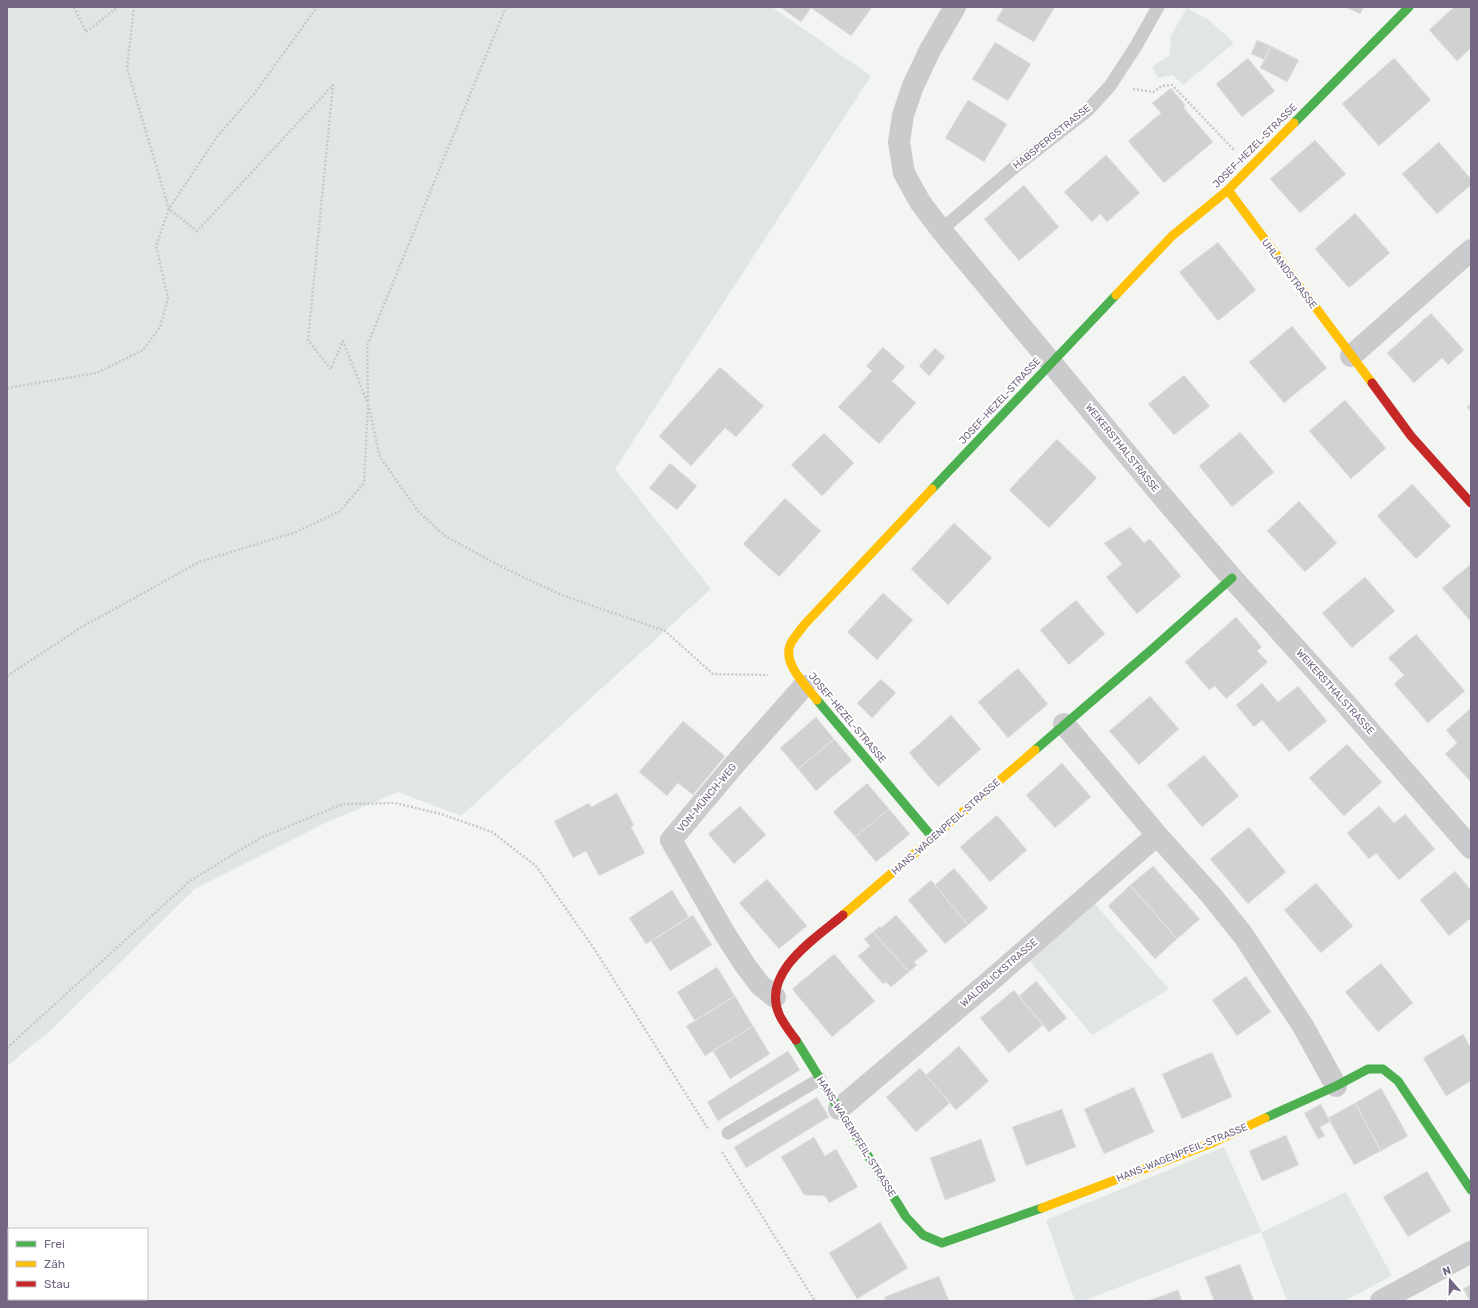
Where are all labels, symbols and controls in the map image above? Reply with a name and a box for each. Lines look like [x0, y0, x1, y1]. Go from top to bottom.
street label: JOSEF-HEZEL-STRASSE [1210, 101, 1300, 191]
street label: HABSPERGSTRASSE [1011, 102, 1093, 172]
street label: UHLANDSTRASSE [1259, 237, 1319, 311]
street label: JOSEF-HEZEL-STRASSE [957, 355, 1043, 447]
street label: WEIKERSTHALSTRASSE [1083, 401, 1161, 495]
street label: WEIKERSTHALSTRASSE [1294, 647, 1376, 737]
street label: JOSEF-HEZEL-STRASSE [806, 670, 888, 766]
street label: VON-MÜNCH-WEG [675, 761, 739, 835]
street label: HANS-WAGENPFEIL-STRASSE [889, 777, 1003, 877]
street label: WALDBLICKSTRASSE [958, 936, 1040, 1010]
street label: HANS-WAGENPFEIL-STRASSE [814, 1074, 898, 1200]
street label: HANS-WAGENPFEIL-STRASSE [1115, 1121, 1249, 1185]
legend [8, 1228, 148, 1300]
text: Frei [44, 1237, 65, 1251]
text: Zäh [44, 1257, 65, 1271]
north arrow [1430, 1260, 1470, 1300]
text: N [1441, 1264, 1453, 1279]
text: Stau [44, 1277, 70, 1291]

